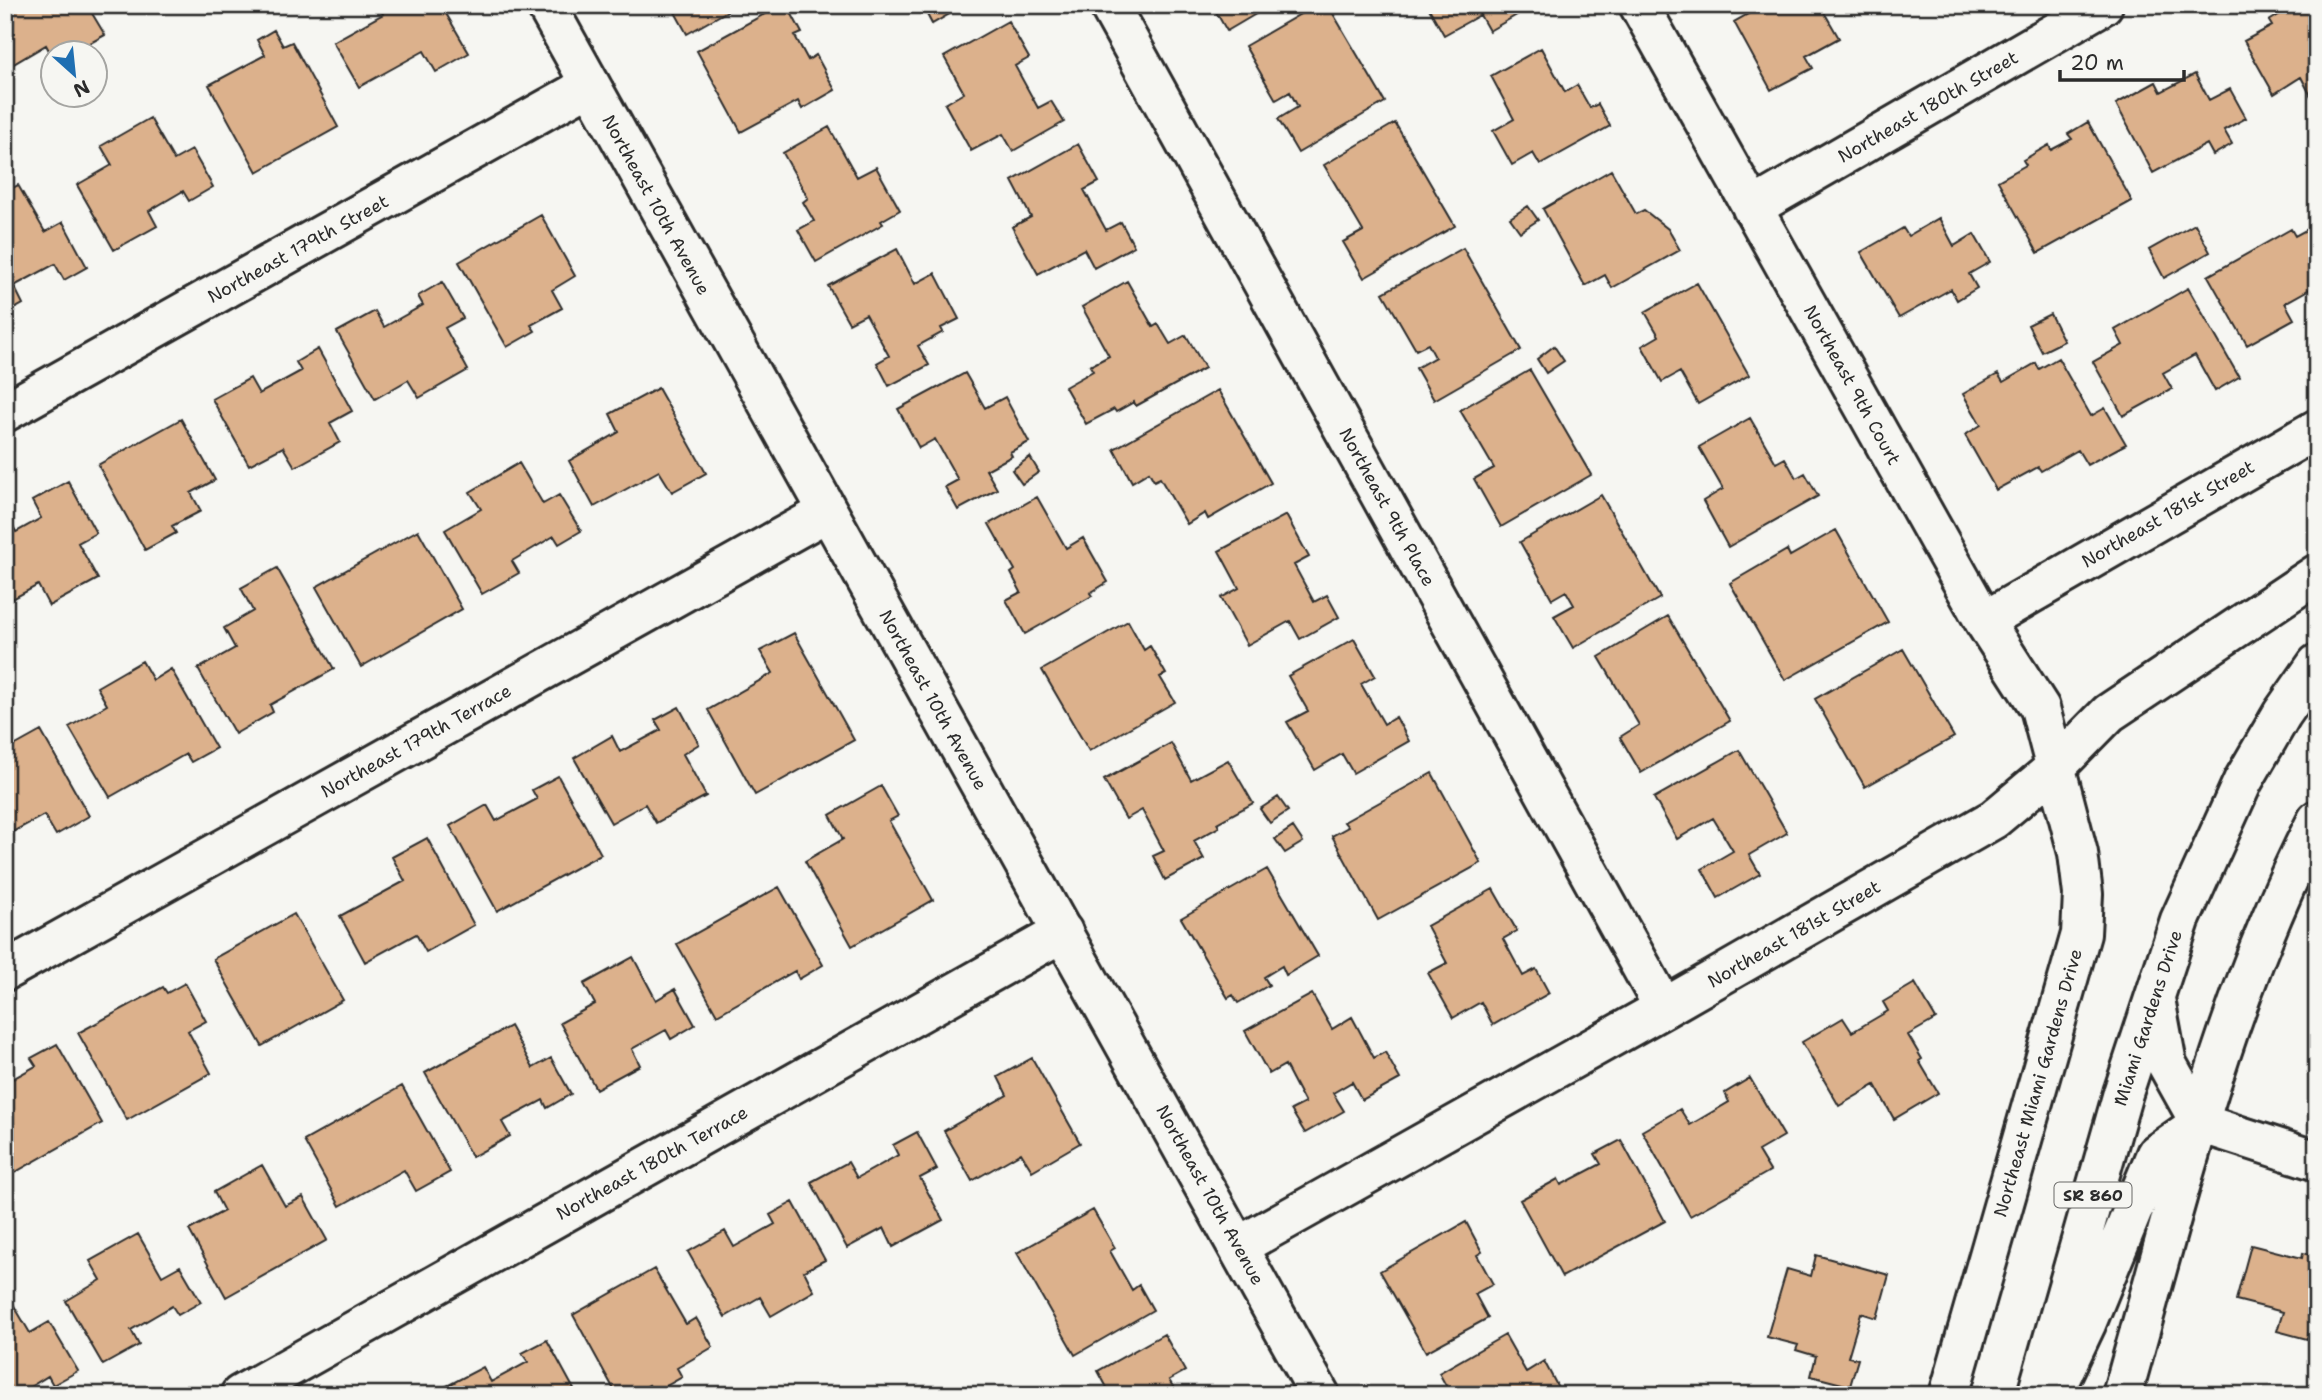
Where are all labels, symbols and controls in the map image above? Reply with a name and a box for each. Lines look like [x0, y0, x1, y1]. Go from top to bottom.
north arrow [38, 38, 108, 108]
scale bar [2060, 38, 2184, 82]
street label: Northeast 180th Street [1833, 45, 2023, 169]
text: 20 m [2070, 49, 2124, 77]
text: N [69, 74, 94, 103]
street label: Northeast 10th Avenue [596, 111, 716, 299]
street label: Northeast 179th Street [203, 189, 393, 309]
street label: Northeast 9th Court [1798, 301, 1906, 469]
street label: Northeast 9th Place [1333, 423, 1441, 591]
street label: Northeast 181st Street [2077, 455, 2259, 573]
street label: Northeast 10th Avenue [873, 606, 993, 794]
street label: Northeast 179th Terrace [316, 679, 516, 803]
street label: Northeast 181st Street [1703, 875, 1885, 993]
street label: Miami Gardens Drive [2108, 927, 2188, 1109]
street label: Northeast Miami Gardens Drive [1988, 946, 2088, 1220]
street label: Northeast 180th Terrace [552, 1100, 752, 1226]
street label: Northeast 10th Avenue [1150, 1101, 1270, 1289]
road number: SR 860 [2054, 1182, 2132, 1208]

